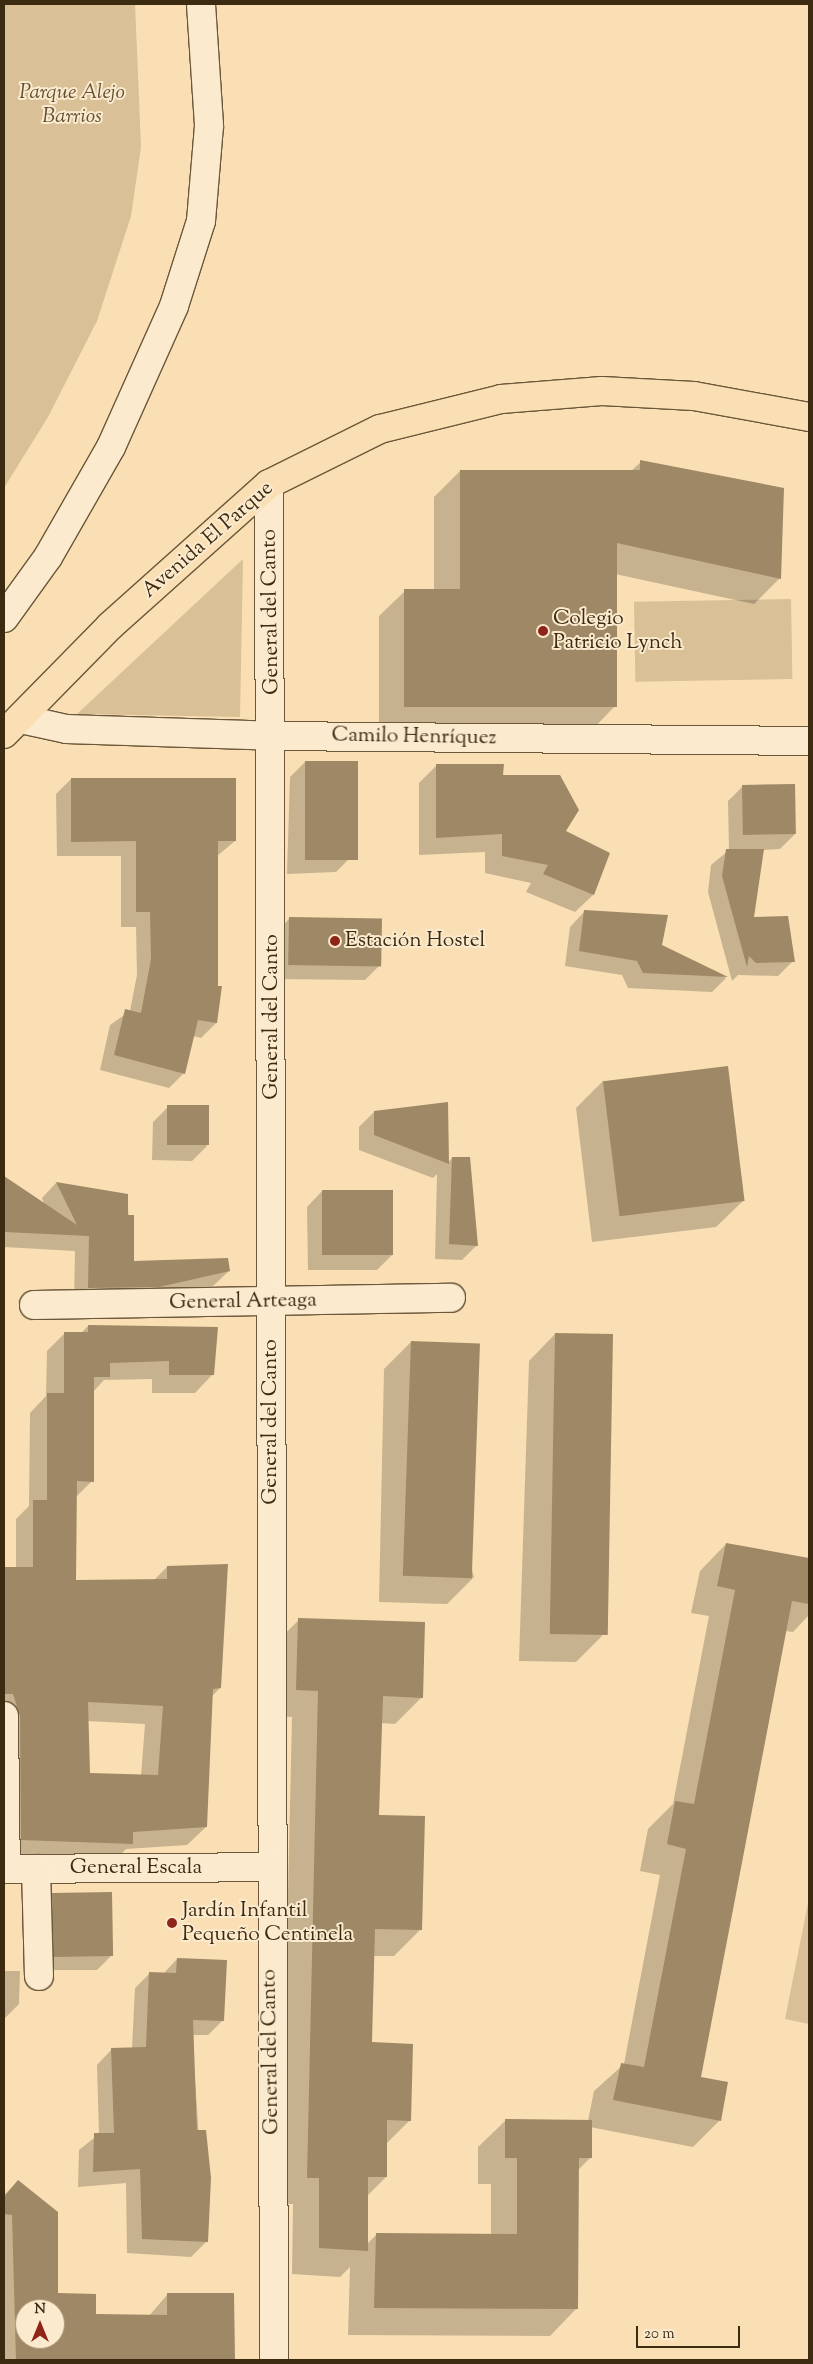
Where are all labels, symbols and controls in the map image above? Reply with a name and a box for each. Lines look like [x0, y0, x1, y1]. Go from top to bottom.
park label: Parque Alejo Barrios [19, 80, 125, 130]
street label: Avenida El Parque [137, 476, 279, 604]
street label: General del Canto [257, 529, 285, 695]
place label: Colegio Patricio Lynch [553, 606, 683, 656]
marker: Colegio Patricio Lynch [537, 625, 549, 637]
street label: Camilo Henríquez [331, 723, 497, 751]
place label: Estación Hostel [345, 928, 485, 954]
street label: General del Canto [259, 934, 285, 1100]
marker: Estación Hostel [329, 935, 341, 947]
street label: General Arteaga [169, 1288, 317, 1316]
street label: General del Canto [258, 1339, 284, 1505]
street label: General Escala [70, 1855, 202, 1881]
place label: Jardín Infantil Pequeño Centinela [182, 1898, 353, 1948]
marker: Jardín Infantil Pequeño Centinela [166, 1917, 178, 1929]
street label: General del Canto [257, 1969, 285, 2135]
north arrow [15, 2299, 65, 2349]
text: N [34, 2300, 46, 2320]
scale bar [638, 2316, 742, 2348]
text: 20 m [644, 2324, 675, 2345]

